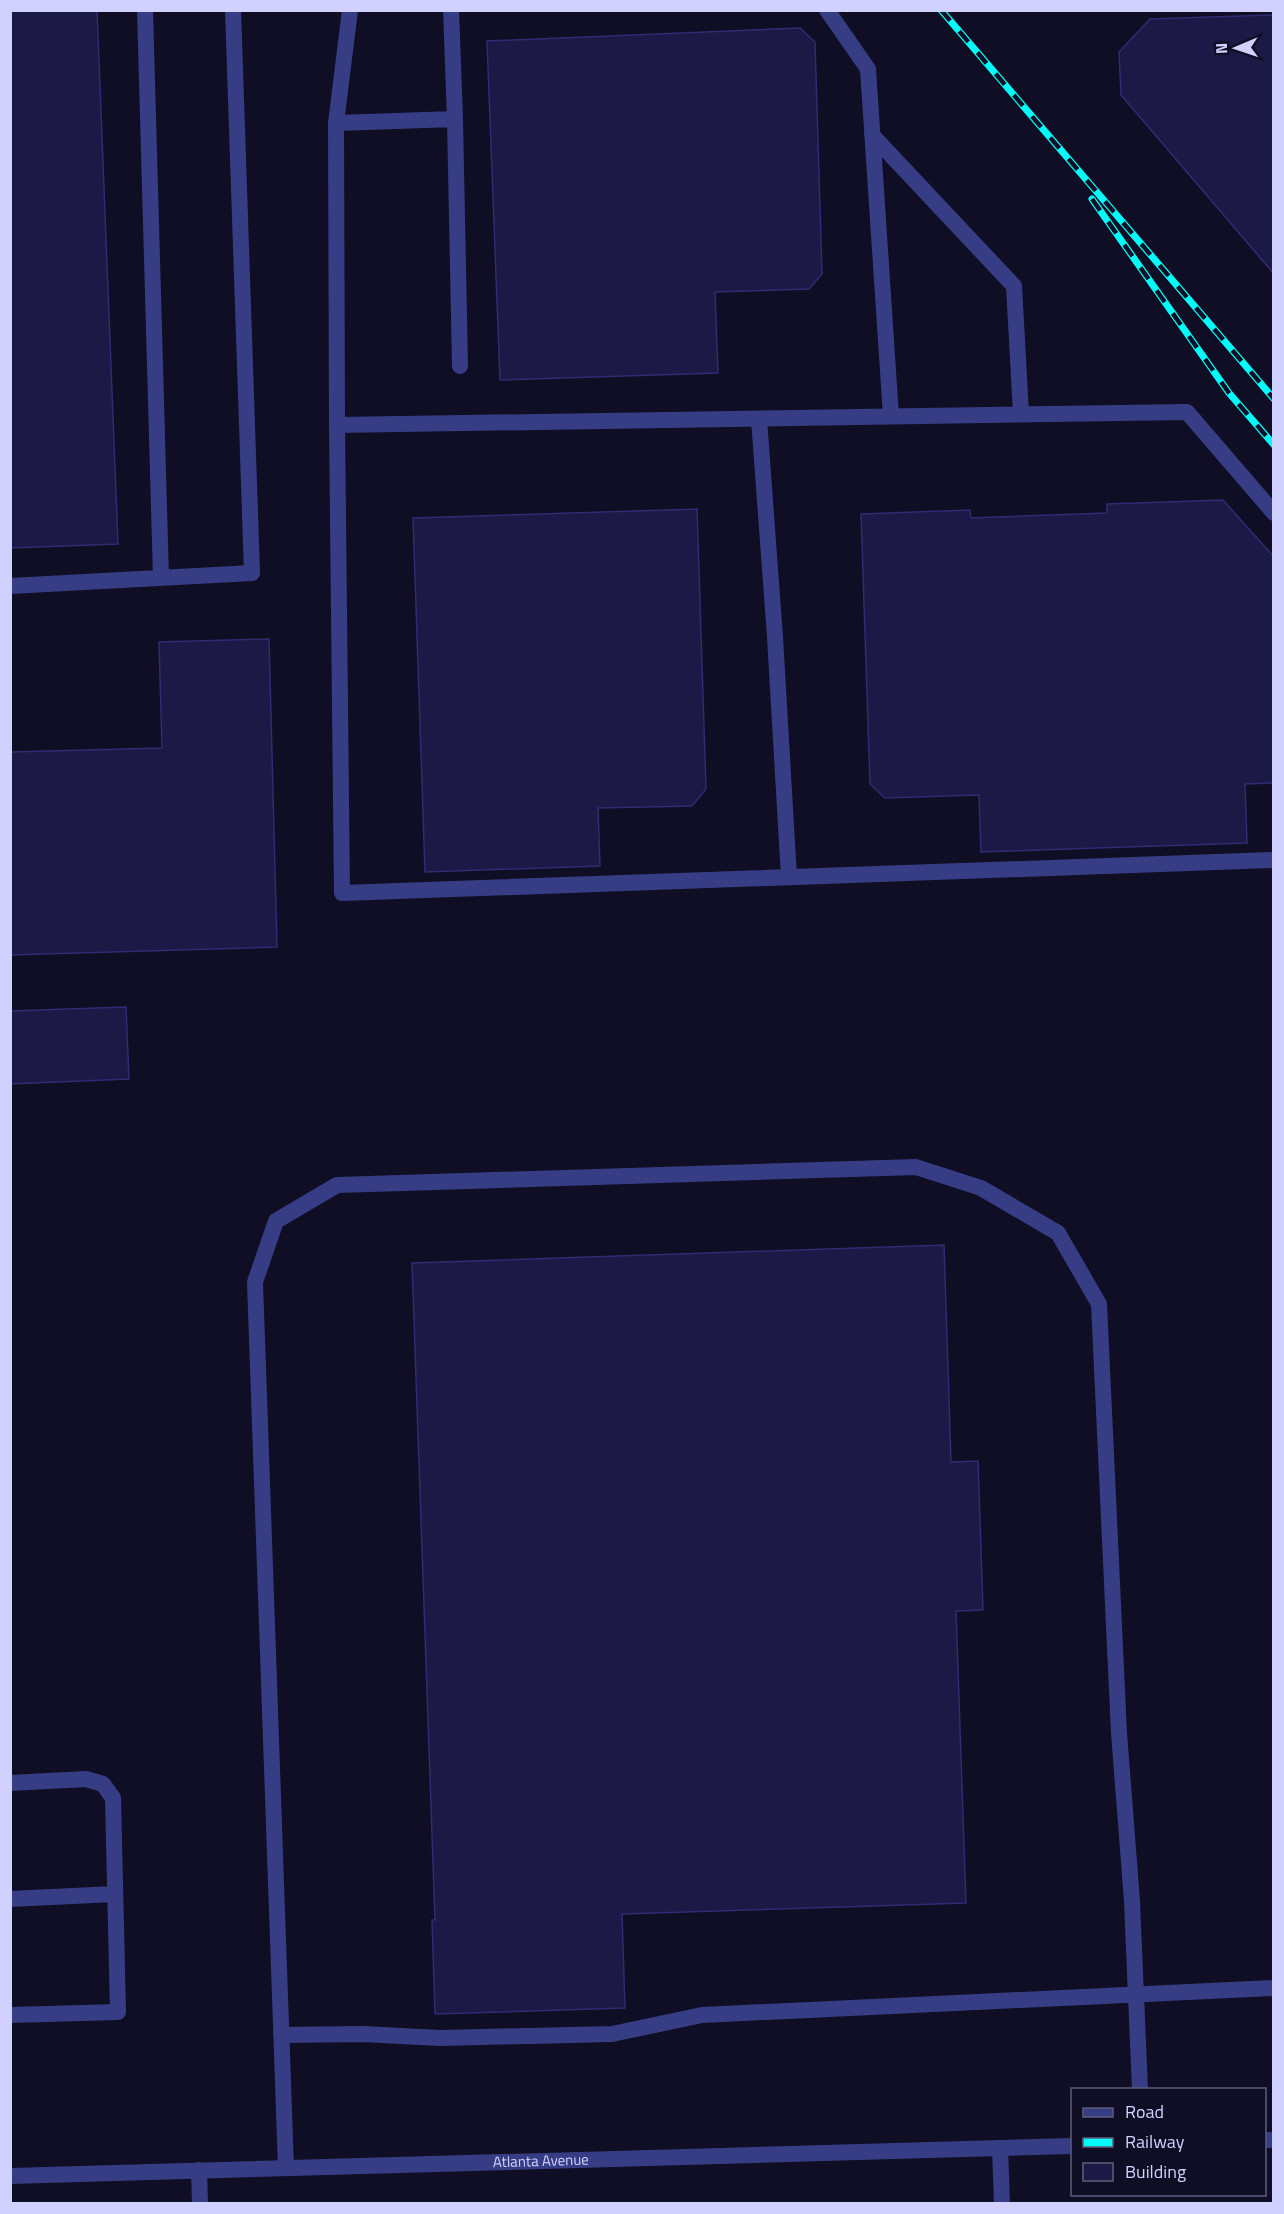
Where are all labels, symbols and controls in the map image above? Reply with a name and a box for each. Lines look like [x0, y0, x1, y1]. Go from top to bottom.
north arrow [1206, 18, 1266, 78]
text: N [1209, 43, 1233, 54]
legend [1071, 2088, 1266, 2196]
text: Road [1125, 2098, 1164, 2125]
text: Railway [1125, 2128, 1185, 2155]
street label: Atlanta Avenue [492, 2148, 589, 2173]
text: Building [1125, 2158, 1186, 2185]

